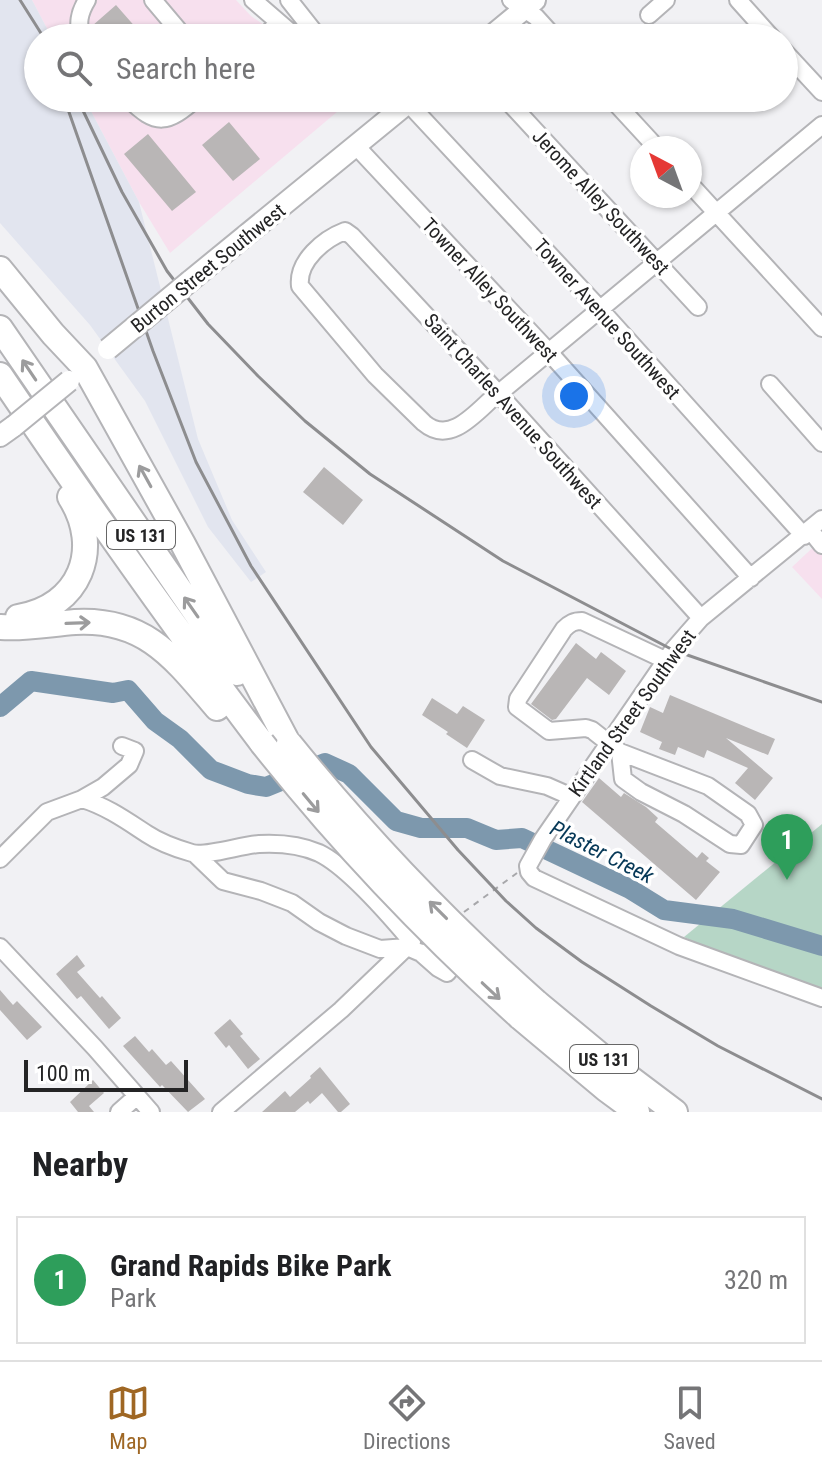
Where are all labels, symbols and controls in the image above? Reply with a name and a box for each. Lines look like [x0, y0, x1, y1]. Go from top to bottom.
search box [24, 24, 798, 112]
icon: search [52, 46, 96, 90]
text: Search here [116, 51, 256, 86]
street label: Jerome Alley Southwest [527, 124, 675, 280]
north arrow [630, 136, 702, 208]
street label: Burton Street Southwest [126, 198, 290, 338]
street label: Towner Alley Southwest [417, 213, 563, 367]
street label: Towner Avenue Southwest [529, 234, 685, 404]
street label: Saint Charles Avenue Southwest [419, 308, 607, 514]
one-way arrow [20, 359, 37, 381]
your location [554, 376, 594, 416]
one-way arrow [137, 465, 153, 488]
road number: US 131 [107, 521, 175, 549]
one-way arrow [183, 597, 200, 619]
one-way arrow [64, 615, 91, 630]
street label: Kirtland Street Southwest [563, 625, 701, 801]
one-way arrow [302, 793, 320, 813]
pin: 1 [761, 814, 813, 880]
water label: Plaster Creek [546, 815, 658, 889]
one-way arrow [429, 901, 448, 920]
one-way arrow [481, 981, 501, 999]
road number: US 131 [570, 1045, 638, 1073]
scale bar [24, 1056, 188, 1092]
text: 100 m [36, 1061, 90, 1086]
text: Nearby [32, 1144, 128, 1184]
text: Grand Rapids Bike Park [110, 1248, 391, 1283]
text: 1 [53, 1265, 67, 1295]
text: 320 m [724, 1265, 788, 1295]
text: Park [110, 1283, 156, 1313]
tab: Map [106, 1381, 150, 1454]
tab: Directions [363, 1381, 451, 1454]
tab: Saved [663, 1381, 716, 1454]

